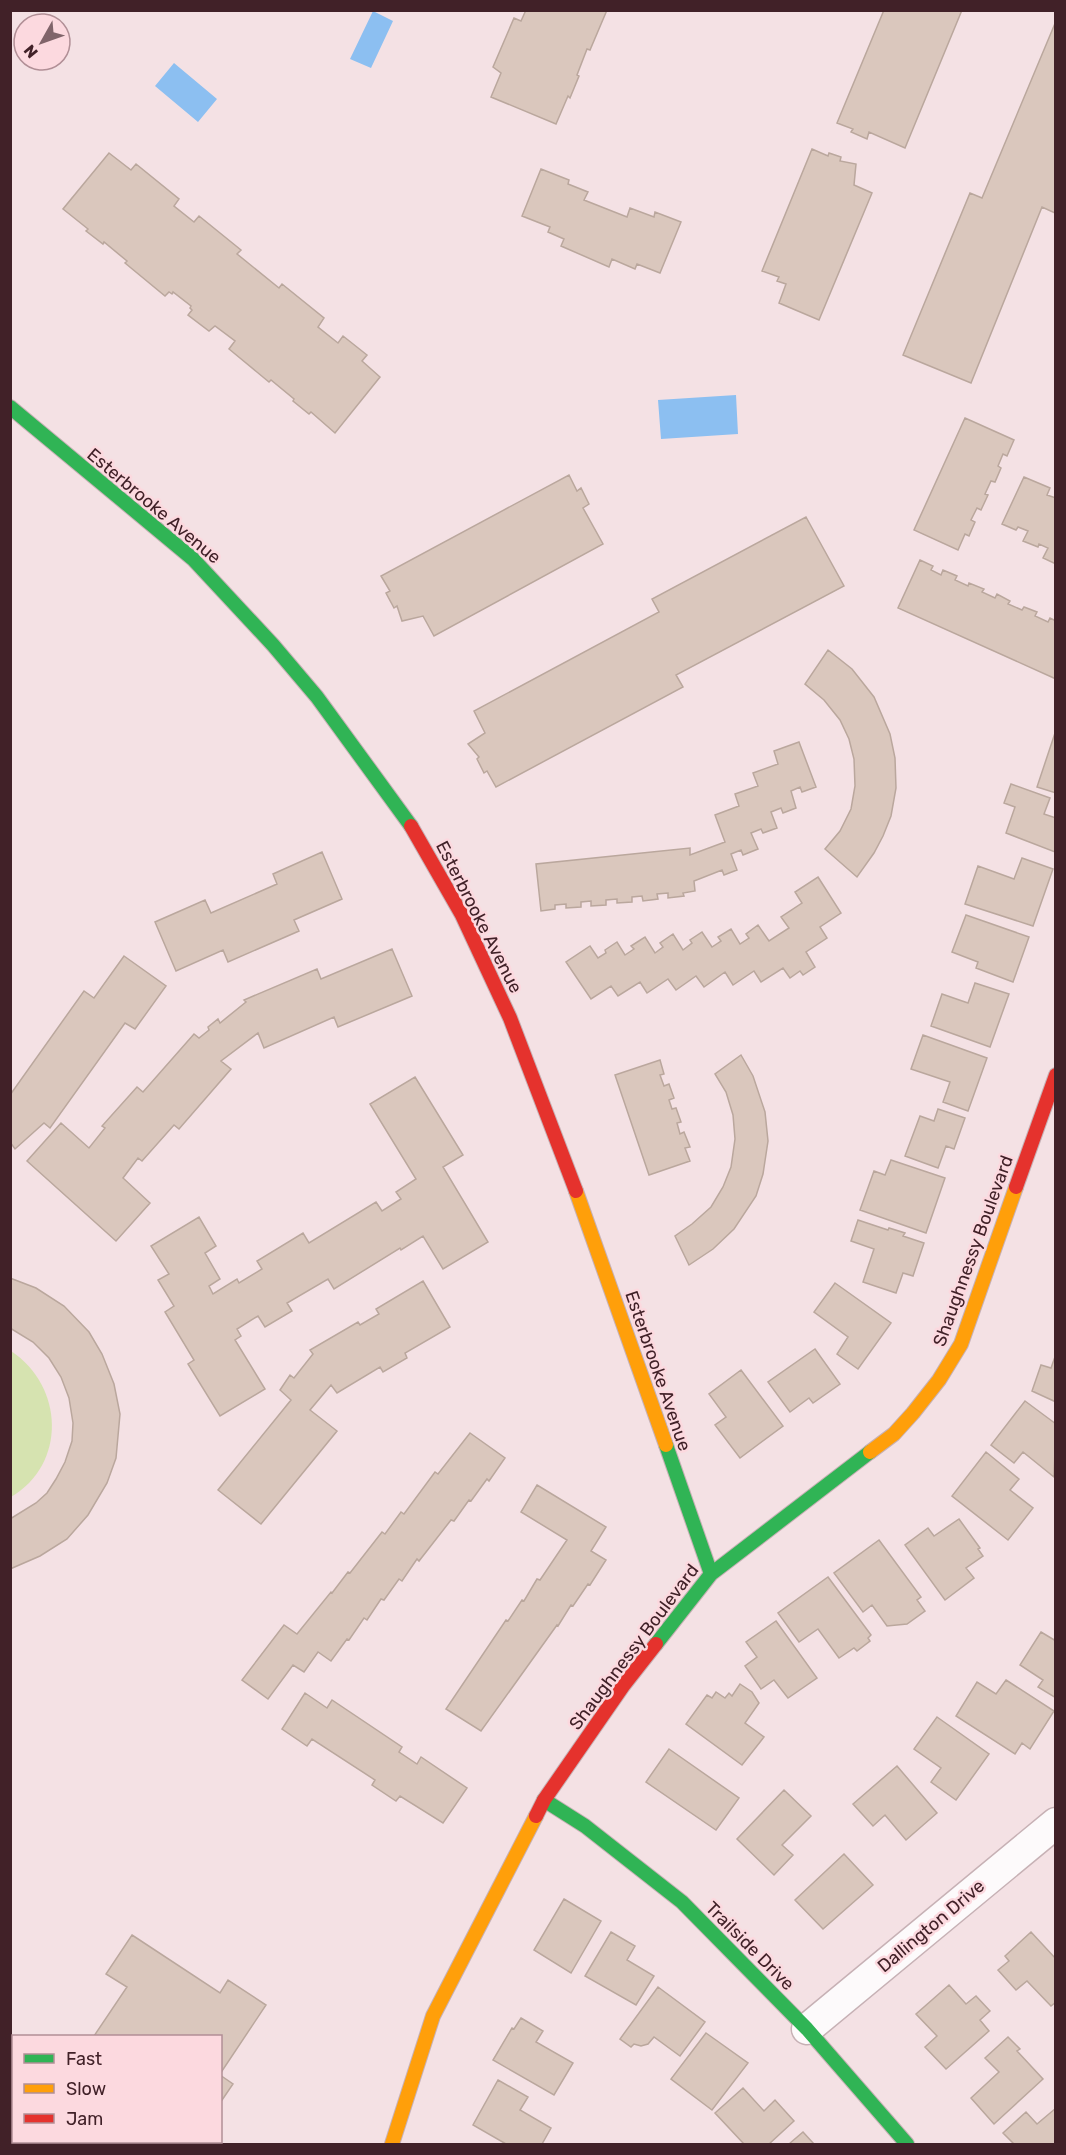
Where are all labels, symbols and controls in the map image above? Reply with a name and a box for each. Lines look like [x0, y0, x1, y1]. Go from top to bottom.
north arrow [12, 12, 72, 72]
text: N [20, 41, 42, 62]
street label: Esterbrooke Avenue [83, 444, 225, 568]
street label: Esterbrooke Avenue [431, 837, 527, 997]
street label: Shaughnessy Boulevard [928, 1152, 1018, 1350]
street label: Esterbrooke Avenue [620, 1288, 696, 1454]
street label: Shaughnessy Boulevard [565, 1560, 703, 1734]
street label: Dallington Drive [873, 1875, 989, 1977]
street label: Trailside Drive [701, 1897, 799, 1995]
legend [12, 2035, 222, 2143]
text: Fast [66, 2048, 102, 2070]
text: Slow [66, 2078, 106, 2100]
text: Jam [66, 2108, 103, 2130]

